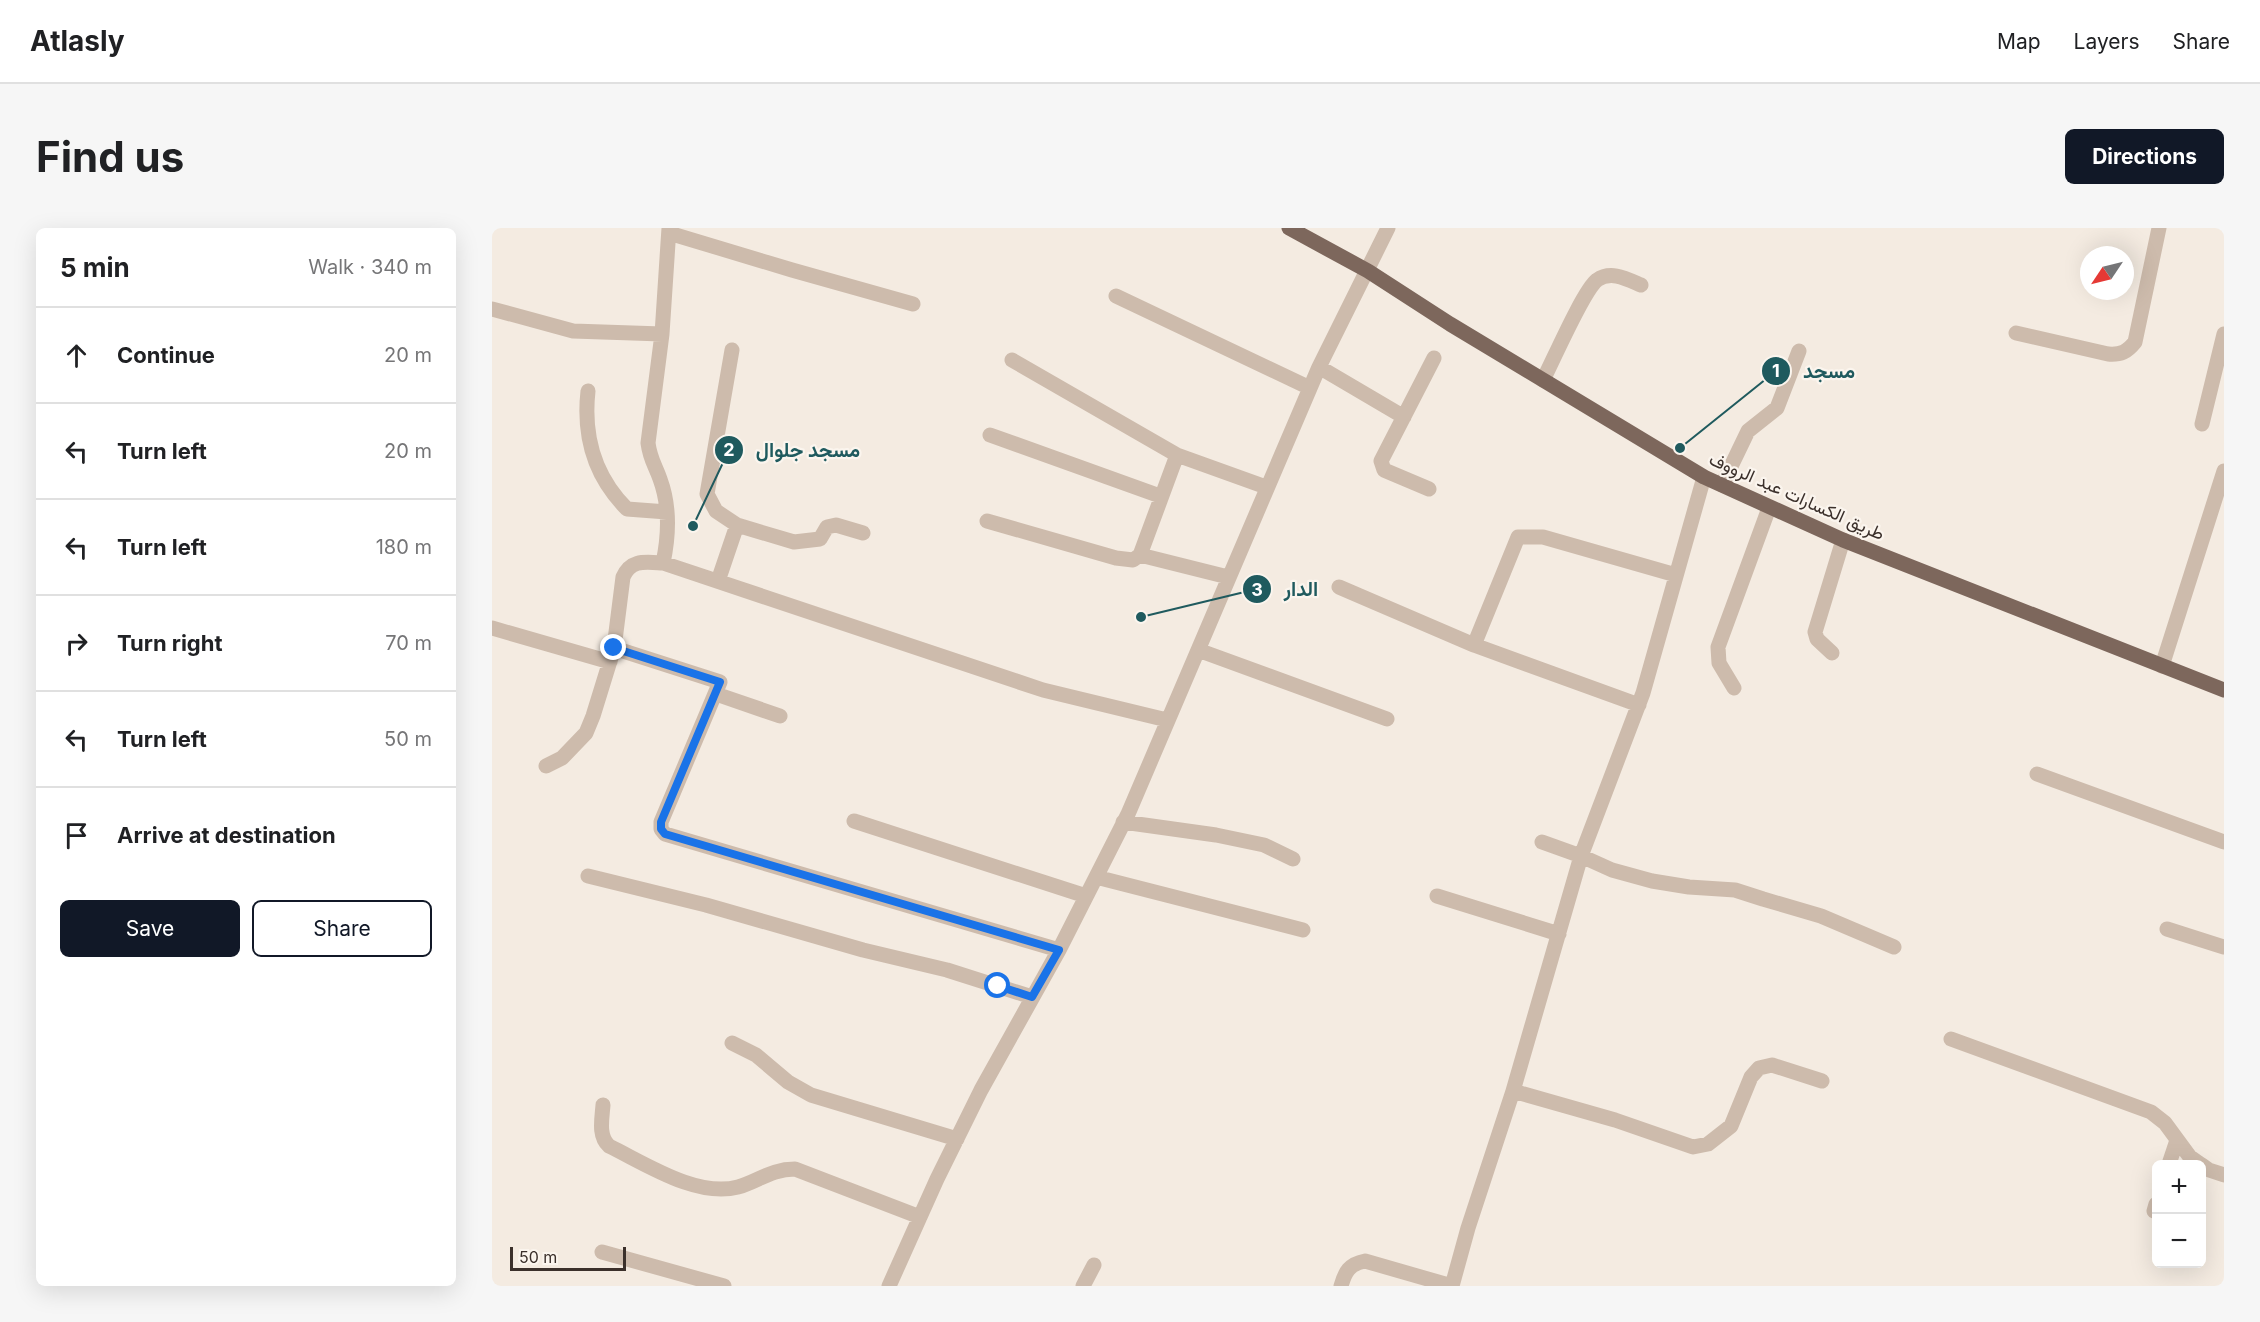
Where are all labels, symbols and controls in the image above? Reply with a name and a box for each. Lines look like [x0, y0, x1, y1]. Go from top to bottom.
text: Atlasly [30, 24, 125, 58]
text: Map [1997, 29, 2041, 54]
text: Layers [2074, 29, 2140, 54]
text: Share [2173, 29, 2230, 54]
button: Directions [2065, 129, 2224, 184]
text: Find us [36, 131, 184, 182]
north arrow [2080, 246, 2134, 300]
text: 5 min [60, 252, 130, 283]
text: Walk · 340 m [308, 255, 432, 279]
icon: ahead [60, 339, 93, 372]
text: Continue [117, 342, 215, 368]
text: 20 m [384, 343, 432, 367]
callout: مسجد [1761, 352, 1868, 390]
text: مسجد [1803, 359, 1855, 383]
text: 1 [1772, 360, 1780, 381]
callout: مسجد جلوال [714, 431, 872, 469]
icon: left [60, 435, 93, 468]
text: Turn left [117, 438, 207, 464]
text: مسجد جلوال [756, 438, 860, 463]
text: 20 m [384, 439, 432, 463]
text: 2 [723, 439, 735, 460]
street label: طريق الكسارات عبد الرووف [1706, 448, 1888, 545]
icon: left [60, 531, 93, 564]
text: Turn left [117, 534, 207, 560]
text: 180 m [376, 535, 432, 559]
callout: الدار [1242, 570, 1330, 608]
text: الدار [1283, 577, 1318, 602]
text: 3 [1251, 579, 1263, 600]
icon: right [60, 627, 93, 660]
text: Turn right [117, 630, 223, 656]
text: 70 m [385, 631, 432, 655]
route end [600, 634, 626, 660]
icon: left [60, 723, 93, 756]
text: Turn left [117, 726, 207, 752]
text: 50 m [384, 727, 432, 751]
icon: arrive [60, 819, 93, 852]
text: Arrive at destination [117, 822, 336, 848]
button: Save [60, 900, 240, 957]
button: Share [252, 900, 432, 957]
route start [984, 972, 1010, 998]
map controls [2152, 1160, 2206, 1268]
button: + [2152, 1160, 2206, 1214]
button: − [2152, 1214, 2206, 1268]
scale bar [510, 1244, 626, 1272]
text: 50 m [519, 1247, 557, 1267]

